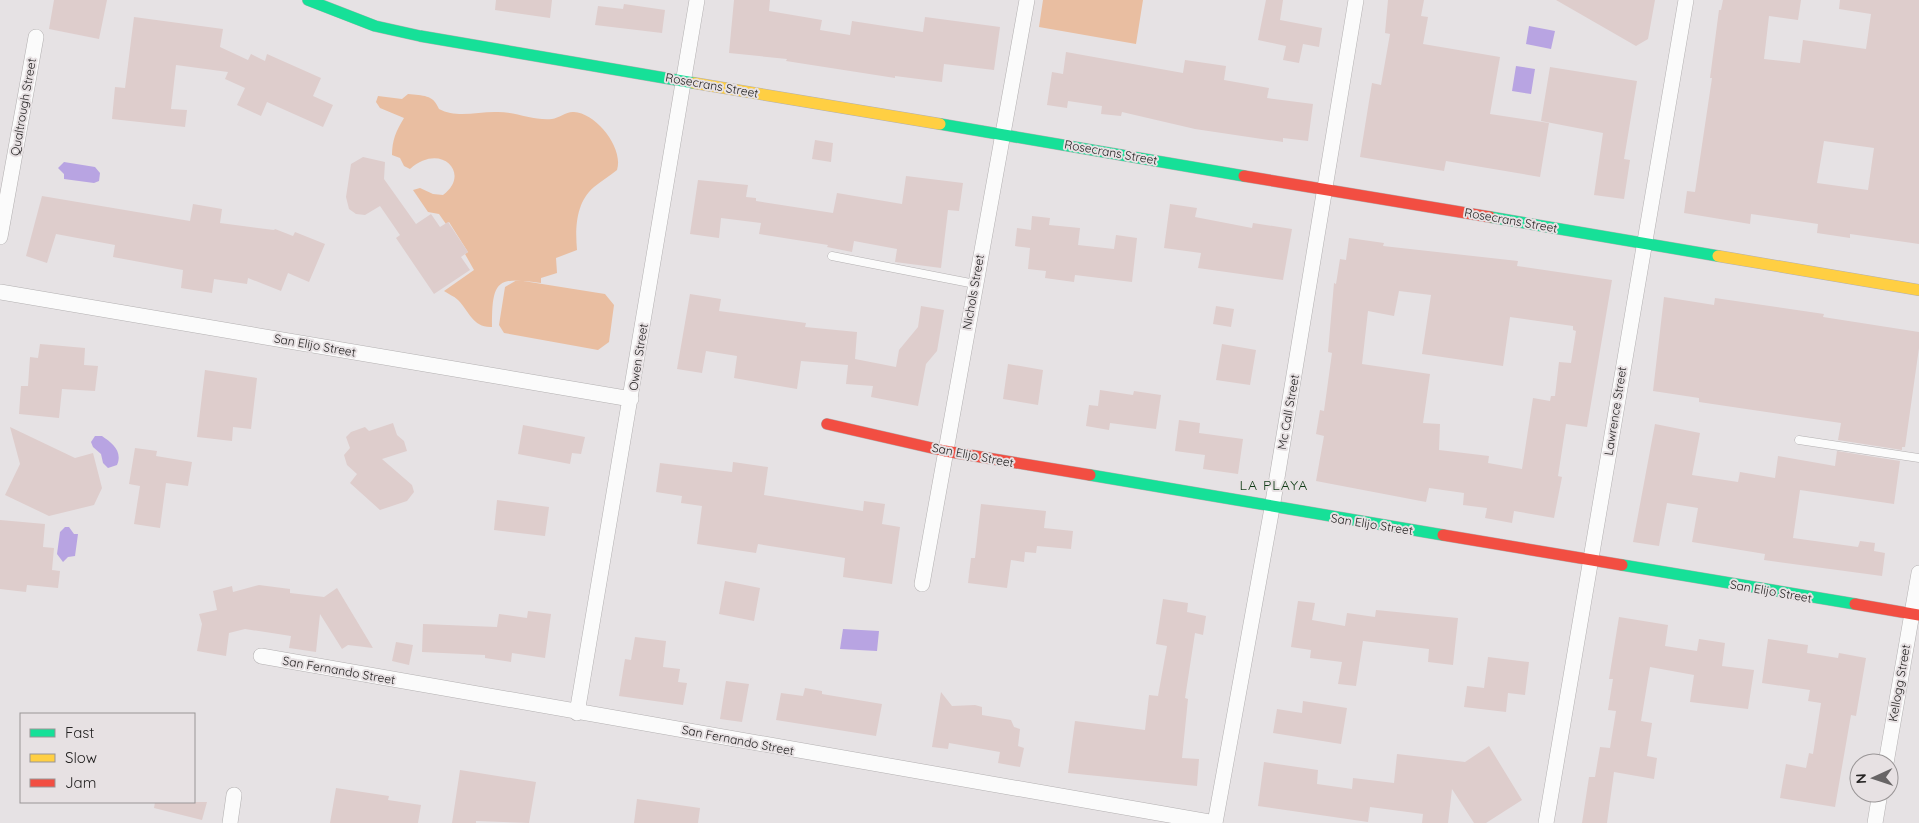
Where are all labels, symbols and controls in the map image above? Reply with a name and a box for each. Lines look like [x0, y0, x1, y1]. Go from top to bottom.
street label: Qualtrough Street [7, 57, 39, 157]
street label: Rosecrans Street [664, 69, 760, 101]
street label: Rosecrans Street [1063, 136, 1159, 168]
street label: Rosecrans Street [1463, 204, 1559, 236]
street label: Nichols Street [959, 253, 987, 331]
street label: Owen Street [625, 322, 651, 392]
street label: San Elijo Street [273, 330, 357, 360]
street label: Lawrence Street [1601, 366, 1629, 456]
street label: Mc Call Street [1274, 373, 1302, 451]
street label: San Elijo Street [931, 440, 1015, 470]
district label: LA PLAYA [1240, 476, 1308, 494]
street label: San Elijo Street [1330, 510, 1414, 538]
street label: San Elijo Street [1729, 576, 1813, 606]
street label: Kellogg Street [1885, 643, 1913, 723]
street label: San Fernando Street [282, 653, 396, 687]
legend [20, 713, 195, 803]
street label: San Fernando Street [681, 722, 795, 758]
text: Fast [65, 723, 94, 742]
text: Slow [65, 748, 97, 767]
north arrow [1849, 753, 1899, 803]
text: Jam [65, 773, 96, 792]
text: N [1852, 773, 1870, 784]

